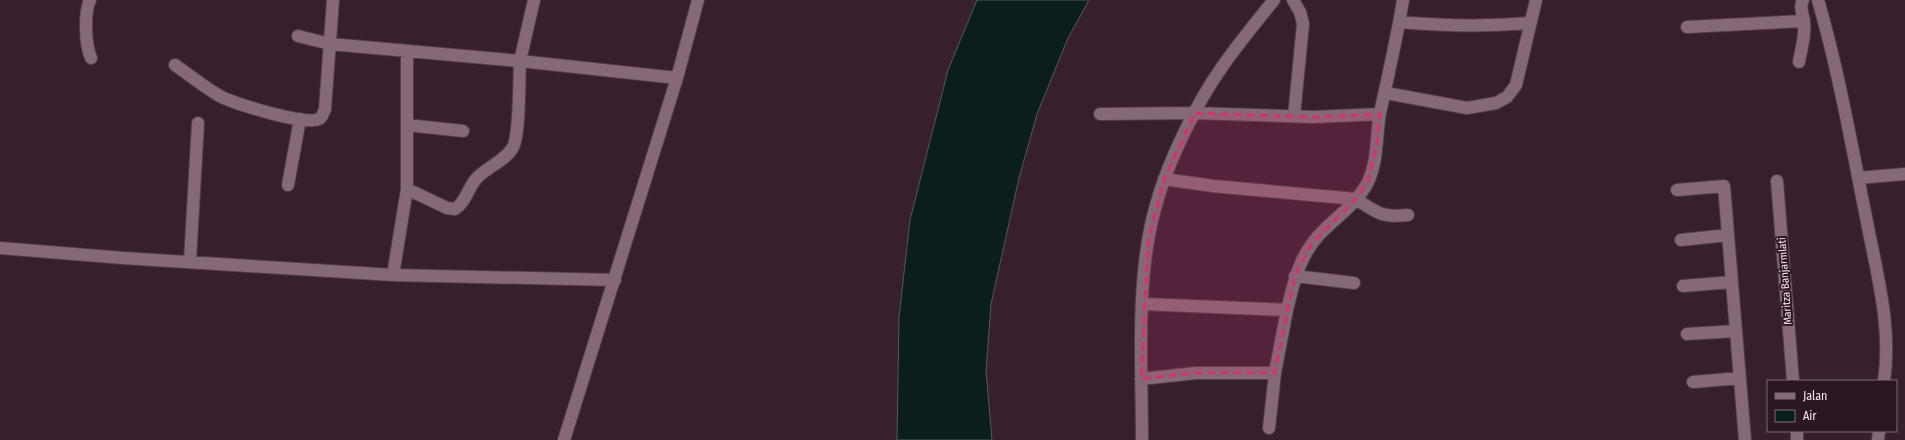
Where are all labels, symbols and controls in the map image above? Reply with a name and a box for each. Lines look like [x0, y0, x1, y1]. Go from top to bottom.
street label: Maritza Banjarmlati [1775, 236, 1795, 325]
legend [1767, 380, 1897, 432]
text: Jalan [1803, 389, 1827, 403]
text: Air [1803, 409, 1817, 423]

